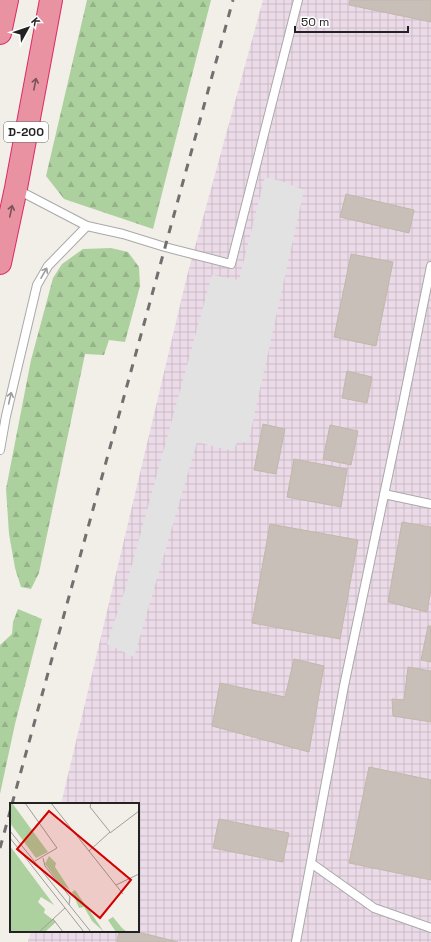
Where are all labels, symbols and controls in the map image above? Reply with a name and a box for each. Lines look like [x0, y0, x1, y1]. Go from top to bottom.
north arrow [8, 8, 48, 48]
scale bar [295, 8, 408, 34]
text: K [28, 14, 43, 29]
text: 50 m [301, 14, 329, 30]
one-way arrow [32, 77, 40, 90]
road number: D-200 [4, 122, 48, 142]
one-way arrow [7, 205, 15, 218]
one-way arrow [41, 267, 49, 279]
one-way arrow [7, 391, 15, 404]
inset map [10, 803, 139, 932]

